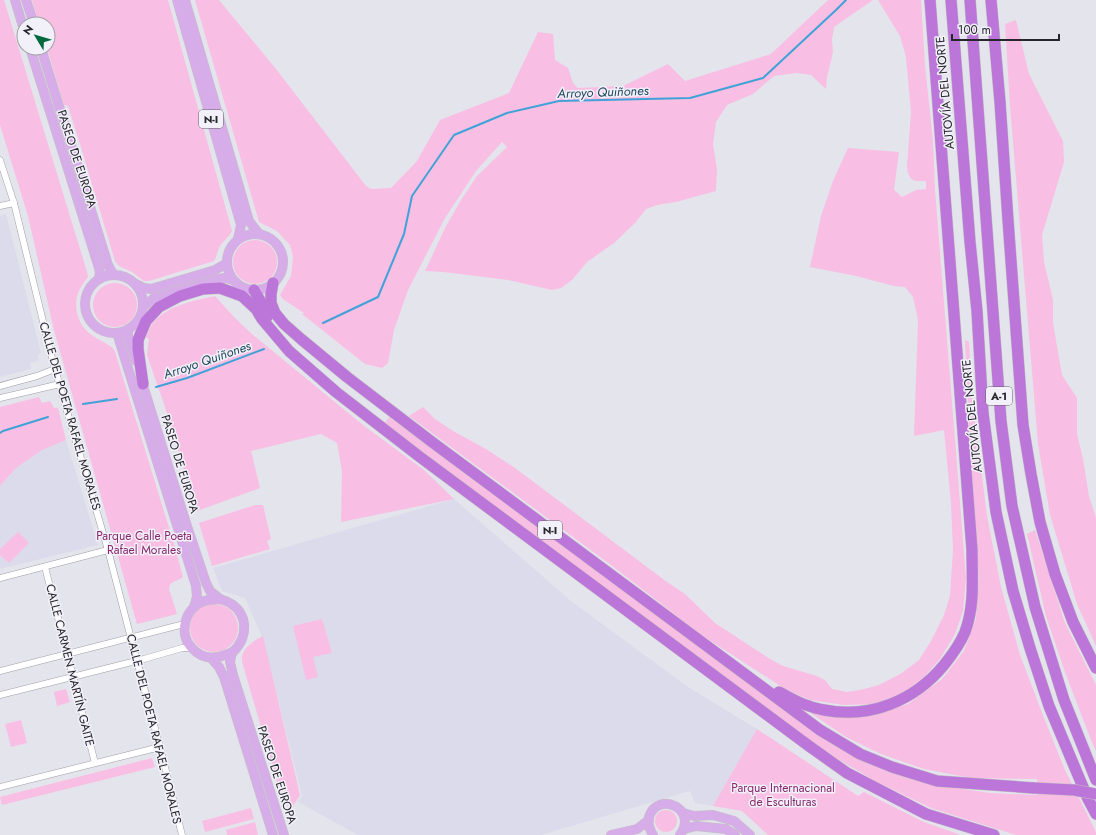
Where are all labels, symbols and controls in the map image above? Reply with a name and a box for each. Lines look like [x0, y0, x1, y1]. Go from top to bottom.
north arrow [16, 16, 56, 56]
scale bar [952, 16, 1059, 42]
text: N [19, 21, 37, 38]
text: 100 m [958, 21, 991, 39]
street label: AUTOVÍA DEL NORTE [931, 36, 959, 150]
water label: Arroyo Quiñones [556, 81, 650, 103]
street label: PASEO DE EUROPA [53, 108, 101, 210]
road number: N-I [199, 110, 223, 128]
street label: CALLE DEL POETA RAFAEL MORALES [34, 320, 106, 513]
water label: Arroyo Quiñones [160, 336, 254, 384]
street label: AUTOVÍA DEL NORTE [957, 359, 987, 473]
road number: A-1 [986, 387, 1012, 405]
street label: PASEO DE EUROPA [156, 412, 204, 516]
road number: N-I [538, 521, 562, 539]
park label: Parque Calle Poeta Rafael Morales [96, 527, 192, 559]
street label: CALLE CARMEN MARTÍN GAITE [41, 582, 99, 748]
street label: CALLE DEL POETA RAFAEL MORALES [122, 632, 186, 826]
street label: PASEO DE EUROPA [253, 724, 301, 826]
park label: Parque Internacional de Esculturas [731, 779, 835, 811]

